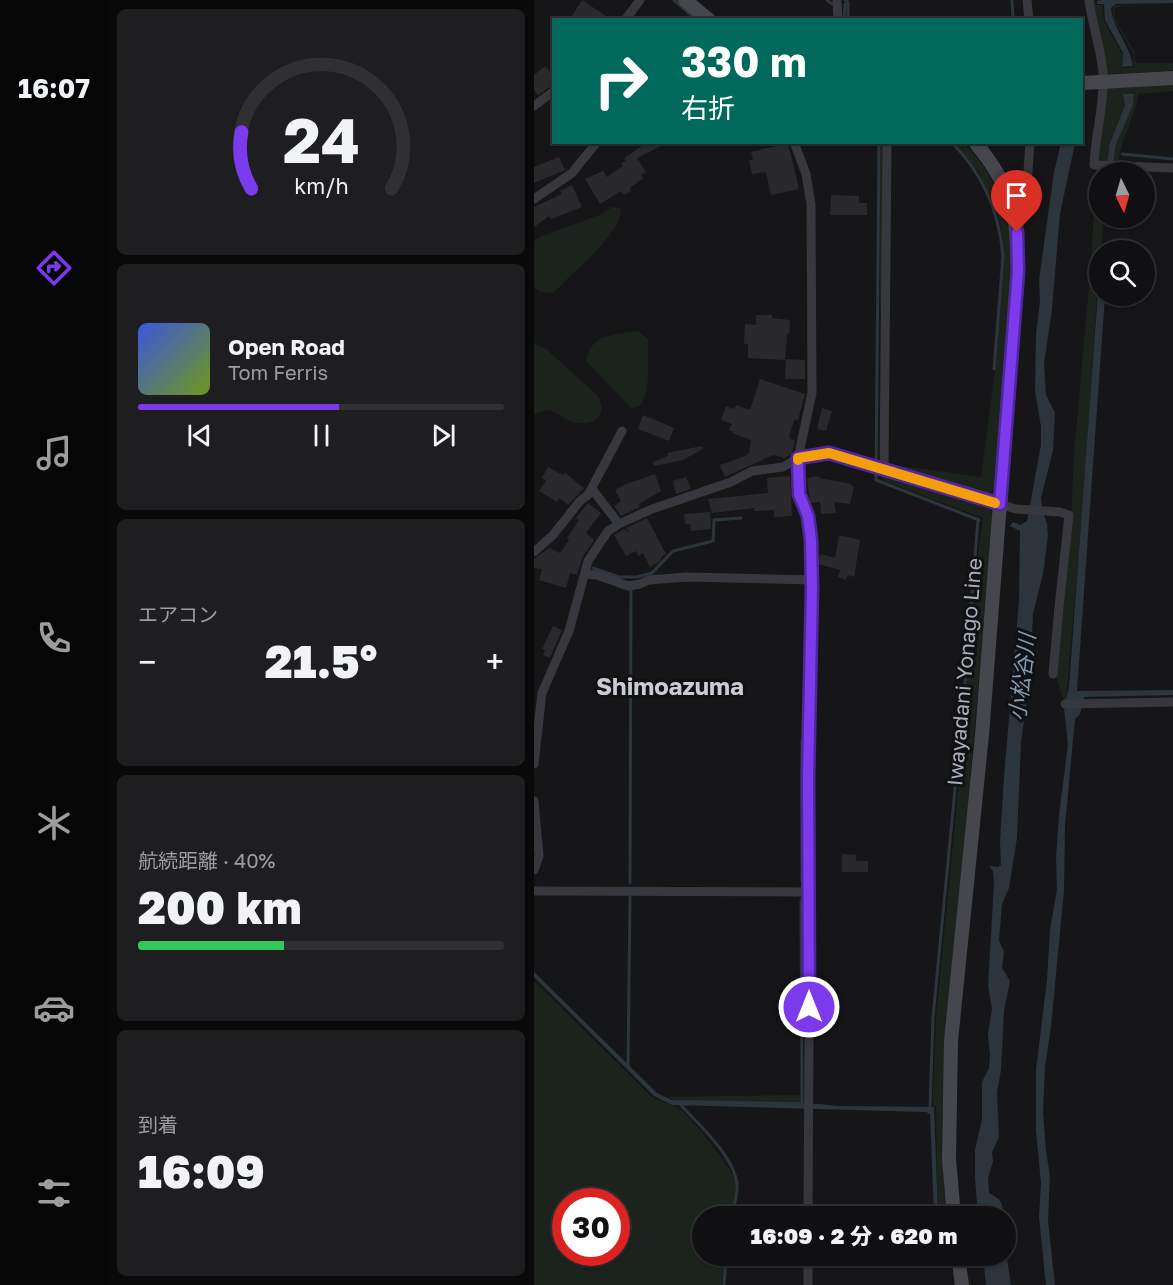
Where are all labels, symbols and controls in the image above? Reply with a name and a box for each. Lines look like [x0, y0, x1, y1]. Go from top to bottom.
text: 330 m [681, 36, 807, 86]
icon: right [582, 42, 660, 120]
text: 16:07 [18, 72, 90, 104]
text: 右折 [681, 92, 735, 124]
text: 24 [282, 102, 360, 177]
north arrow [1089, 162, 1155, 228]
map controls [1089, 162, 1155, 306]
pin [991, 170, 1042, 232]
text: km/h [294, 173, 348, 199]
icon: arrive [1000, 179, 1033, 212]
button: search [1089, 240, 1155, 306]
icon: directions [33, 247, 75, 289]
text: Open Road [228, 333, 345, 360]
text: Tom Ferris [228, 360, 328, 384]
icon: previous [183, 419, 216, 452]
icon: pause [305, 419, 338, 452]
icon: next [427, 419, 460, 452]
icon: music [33, 432, 75, 474]
street label: Iwayadani Yonago Line [941, 557, 987, 787]
text: エアコン [138, 602, 218, 626]
icon: phone [33, 617, 75, 659]
water label: 小松谷川 [1003, 630, 1041, 722]
text: 21.5° [265, 634, 377, 688]
text: − [138, 642, 156, 681]
text: + [486, 642, 504, 681]
district label: Shimoazuma [596, 671, 744, 700]
icon: climate [33, 802, 75, 844]
text: 航続距離 · 40% [138, 848, 275, 872]
text: 200 km [138, 880, 302, 934]
position arrow [777, 975, 841, 1039]
icon: car [33, 987, 75, 1029]
text: 到着 [138, 1112, 178, 1136]
text: 16:09 [138, 1144, 265, 1198]
icon: filters [33, 1172, 75, 1214]
speed limit sign: 30 [552, 1188, 630, 1266]
text: 16:09 · 2 分 · 620 m [751, 1222, 957, 1249]

